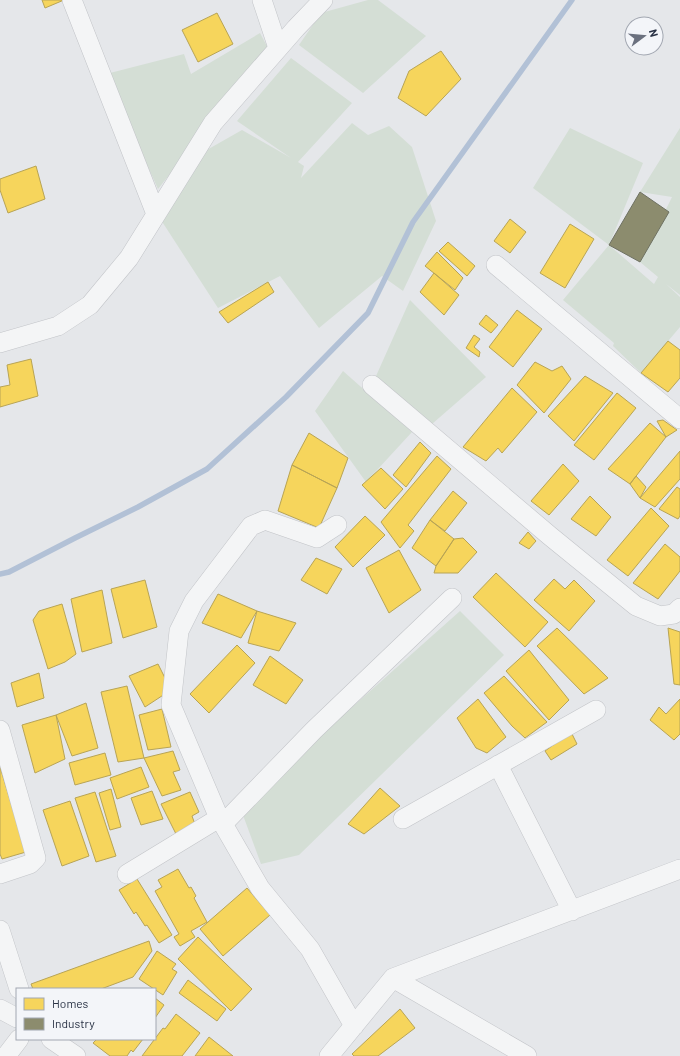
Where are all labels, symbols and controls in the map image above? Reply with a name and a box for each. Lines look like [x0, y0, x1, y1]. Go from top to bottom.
north arrow [624, 16, 664, 56]
text: N [647, 28, 661, 38]
legend [16, 988, 156, 1040]
text: Homes [52, 996, 89, 1010]
text: Industry [52, 1016, 95, 1030]

